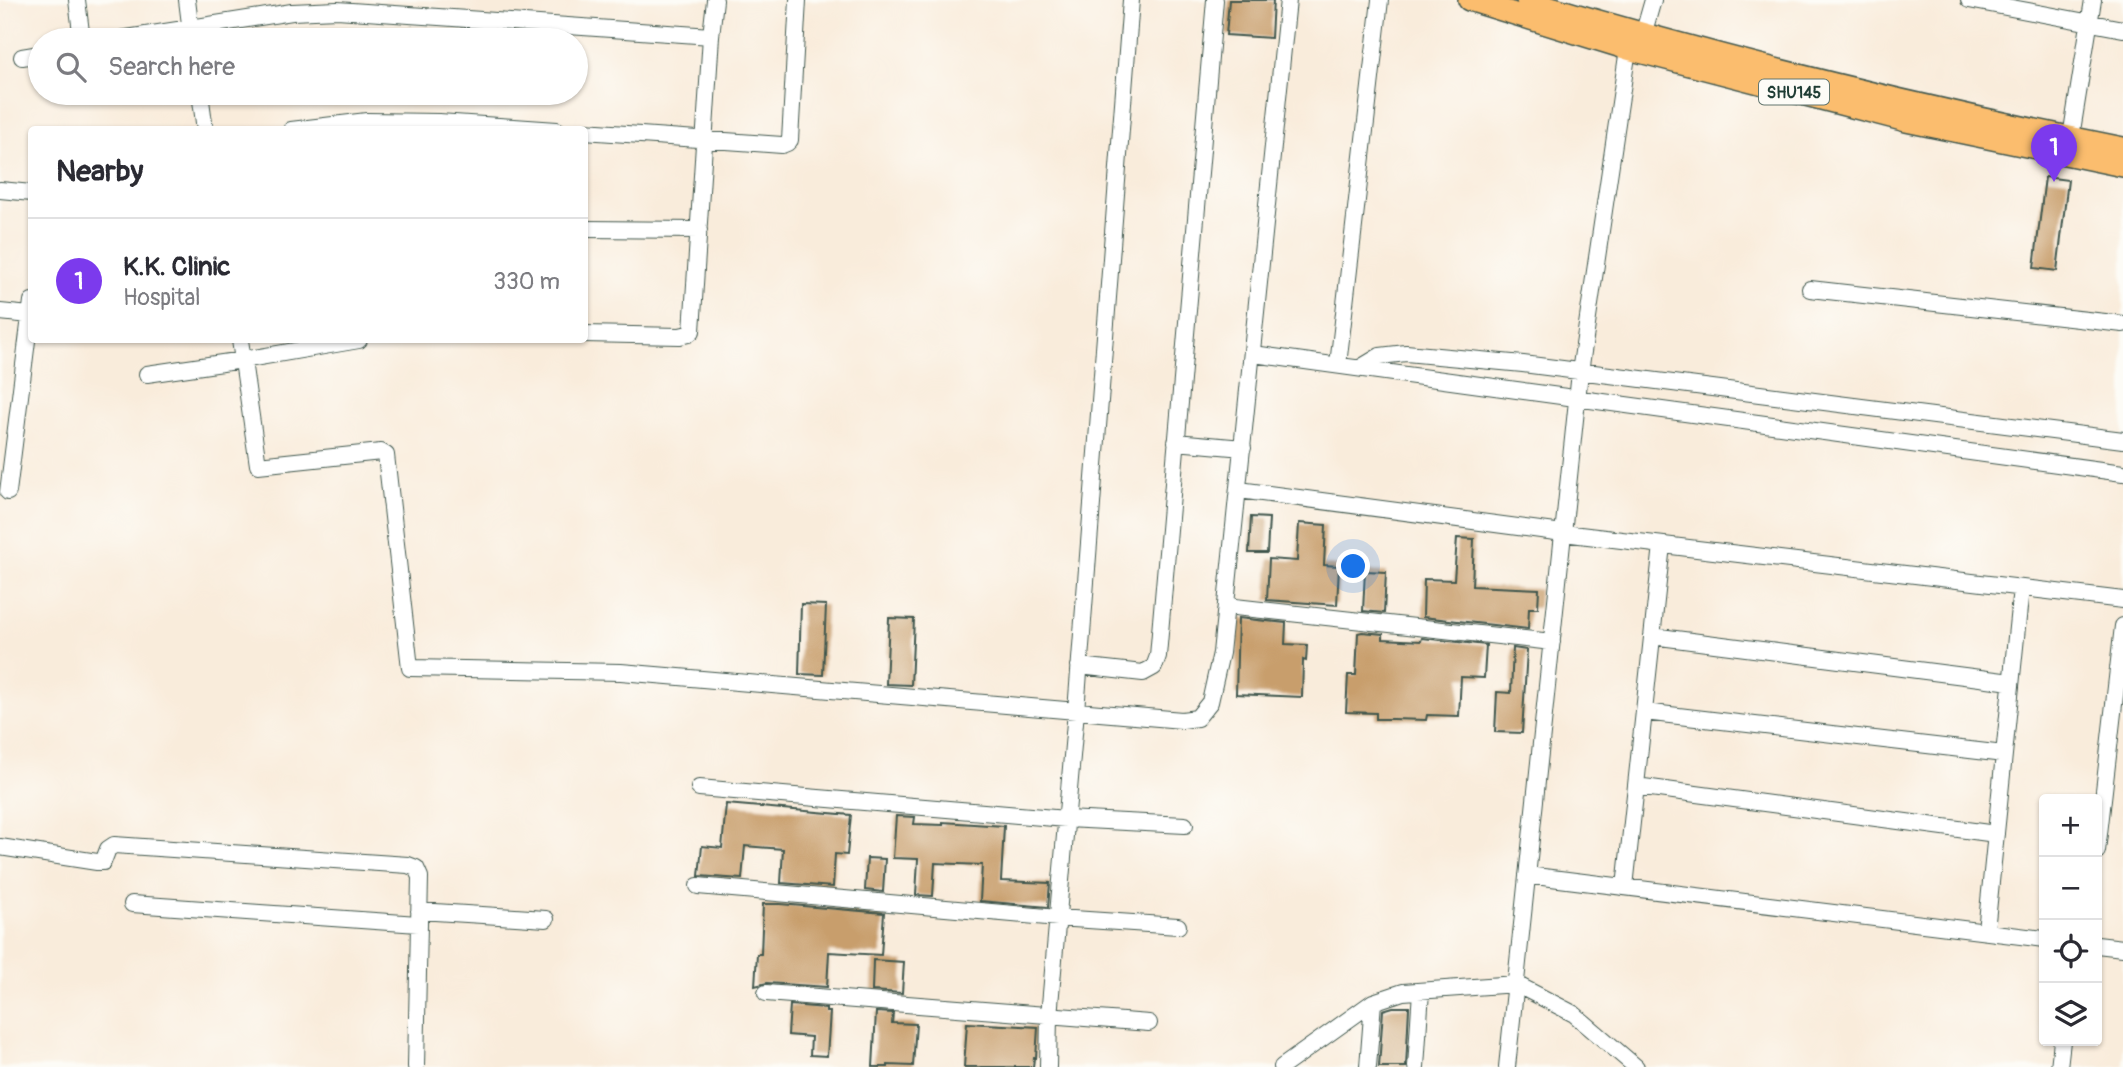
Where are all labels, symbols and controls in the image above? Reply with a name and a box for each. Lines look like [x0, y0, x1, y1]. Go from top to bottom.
search box [28, 28, 588, 105]
icon: search [52, 48, 90, 86]
text: Search here [108, 51, 235, 83]
road number: SHU145 [1759, 80, 1829, 104]
pin: 1 [2031, 124, 2077, 182]
text: Nearby [56, 153, 143, 190]
text: K.K. Clinic [123, 251, 231, 283]
text: 1 [75, 267, 84, 296]
text: 330 m [493, 267, 560, 296]
text: Hospital [123, 283, 201, 312]
your location [1336, 549, 1370, 583]
map controls [2039, 794, 2102, 1046]
button: + [2039, 794, 2102, 857]
button: − [2039, 857, 2102, 920]
button: locate [2039, 920, 2102, 983]
button: layers [2039, 983, 2102, 1046]

